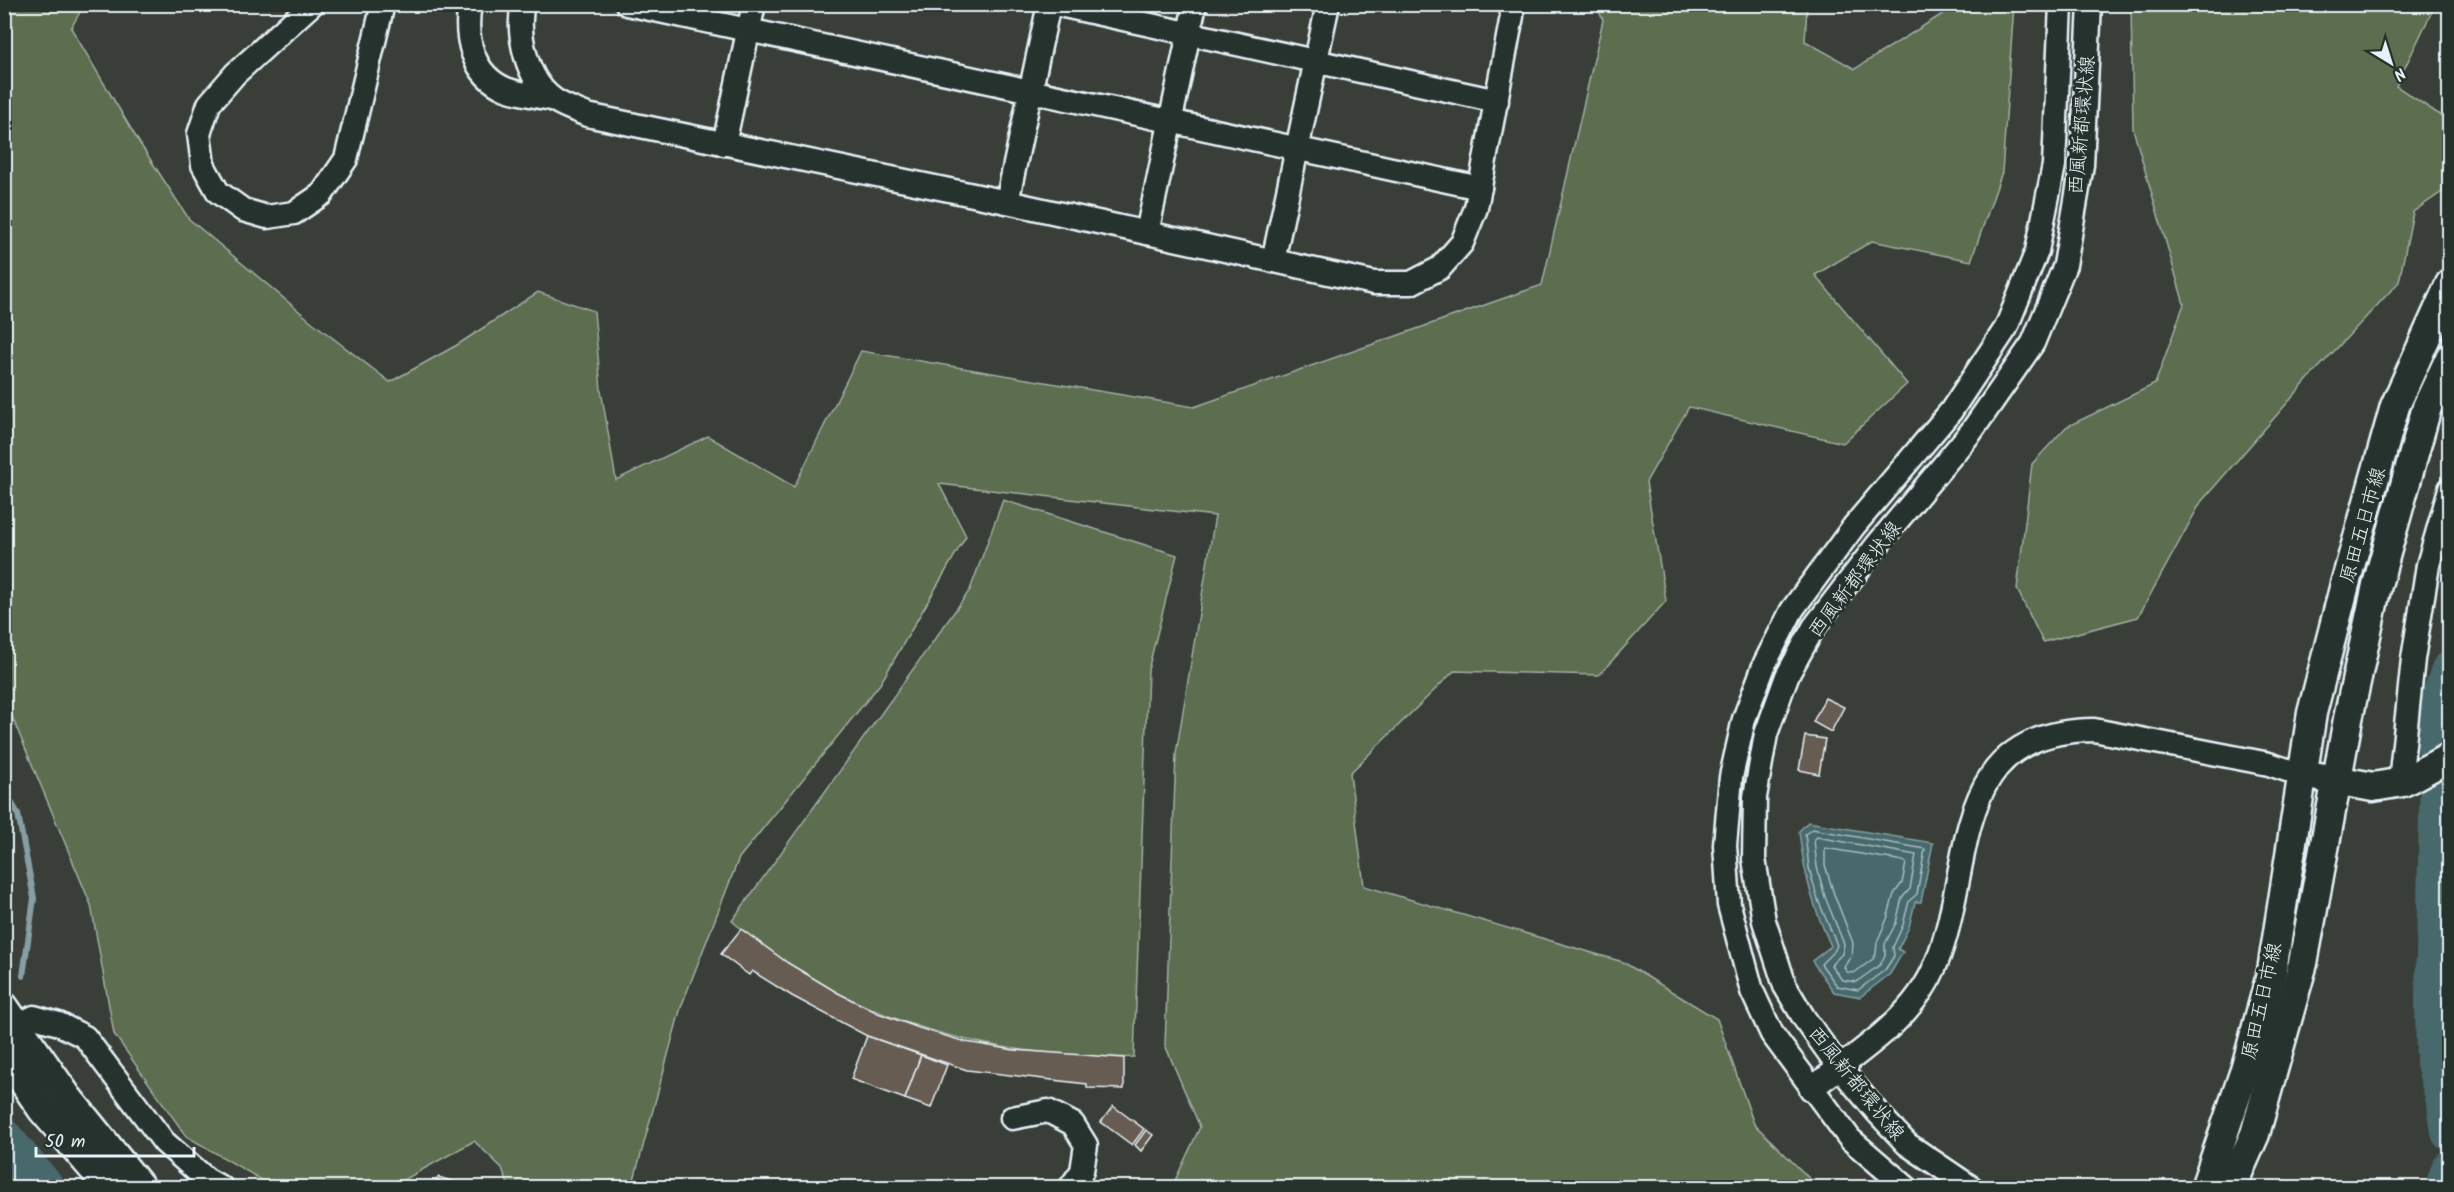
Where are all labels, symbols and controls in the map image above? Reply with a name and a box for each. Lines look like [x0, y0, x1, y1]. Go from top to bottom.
north arrow [2361, 33, 2421, 93]
street label: 西風新都環状線 [2061, 54, 2105, 196]
text: N [2388, 61, 2411, 87]
street label: 原田五日市線 [2332, 463, 2396, 588]
street label: 西風新都環状線 [1801, 515, 1911, 646]
street label: 原田五日市線 [2234, 939, 2292, 1064]
street label: 西風新都環状線 [1799, 1020, 1912, 1149]
scale bar [36, 1120, 194, 1158]
text: 50 m [45, 1128, 85, 1157]

